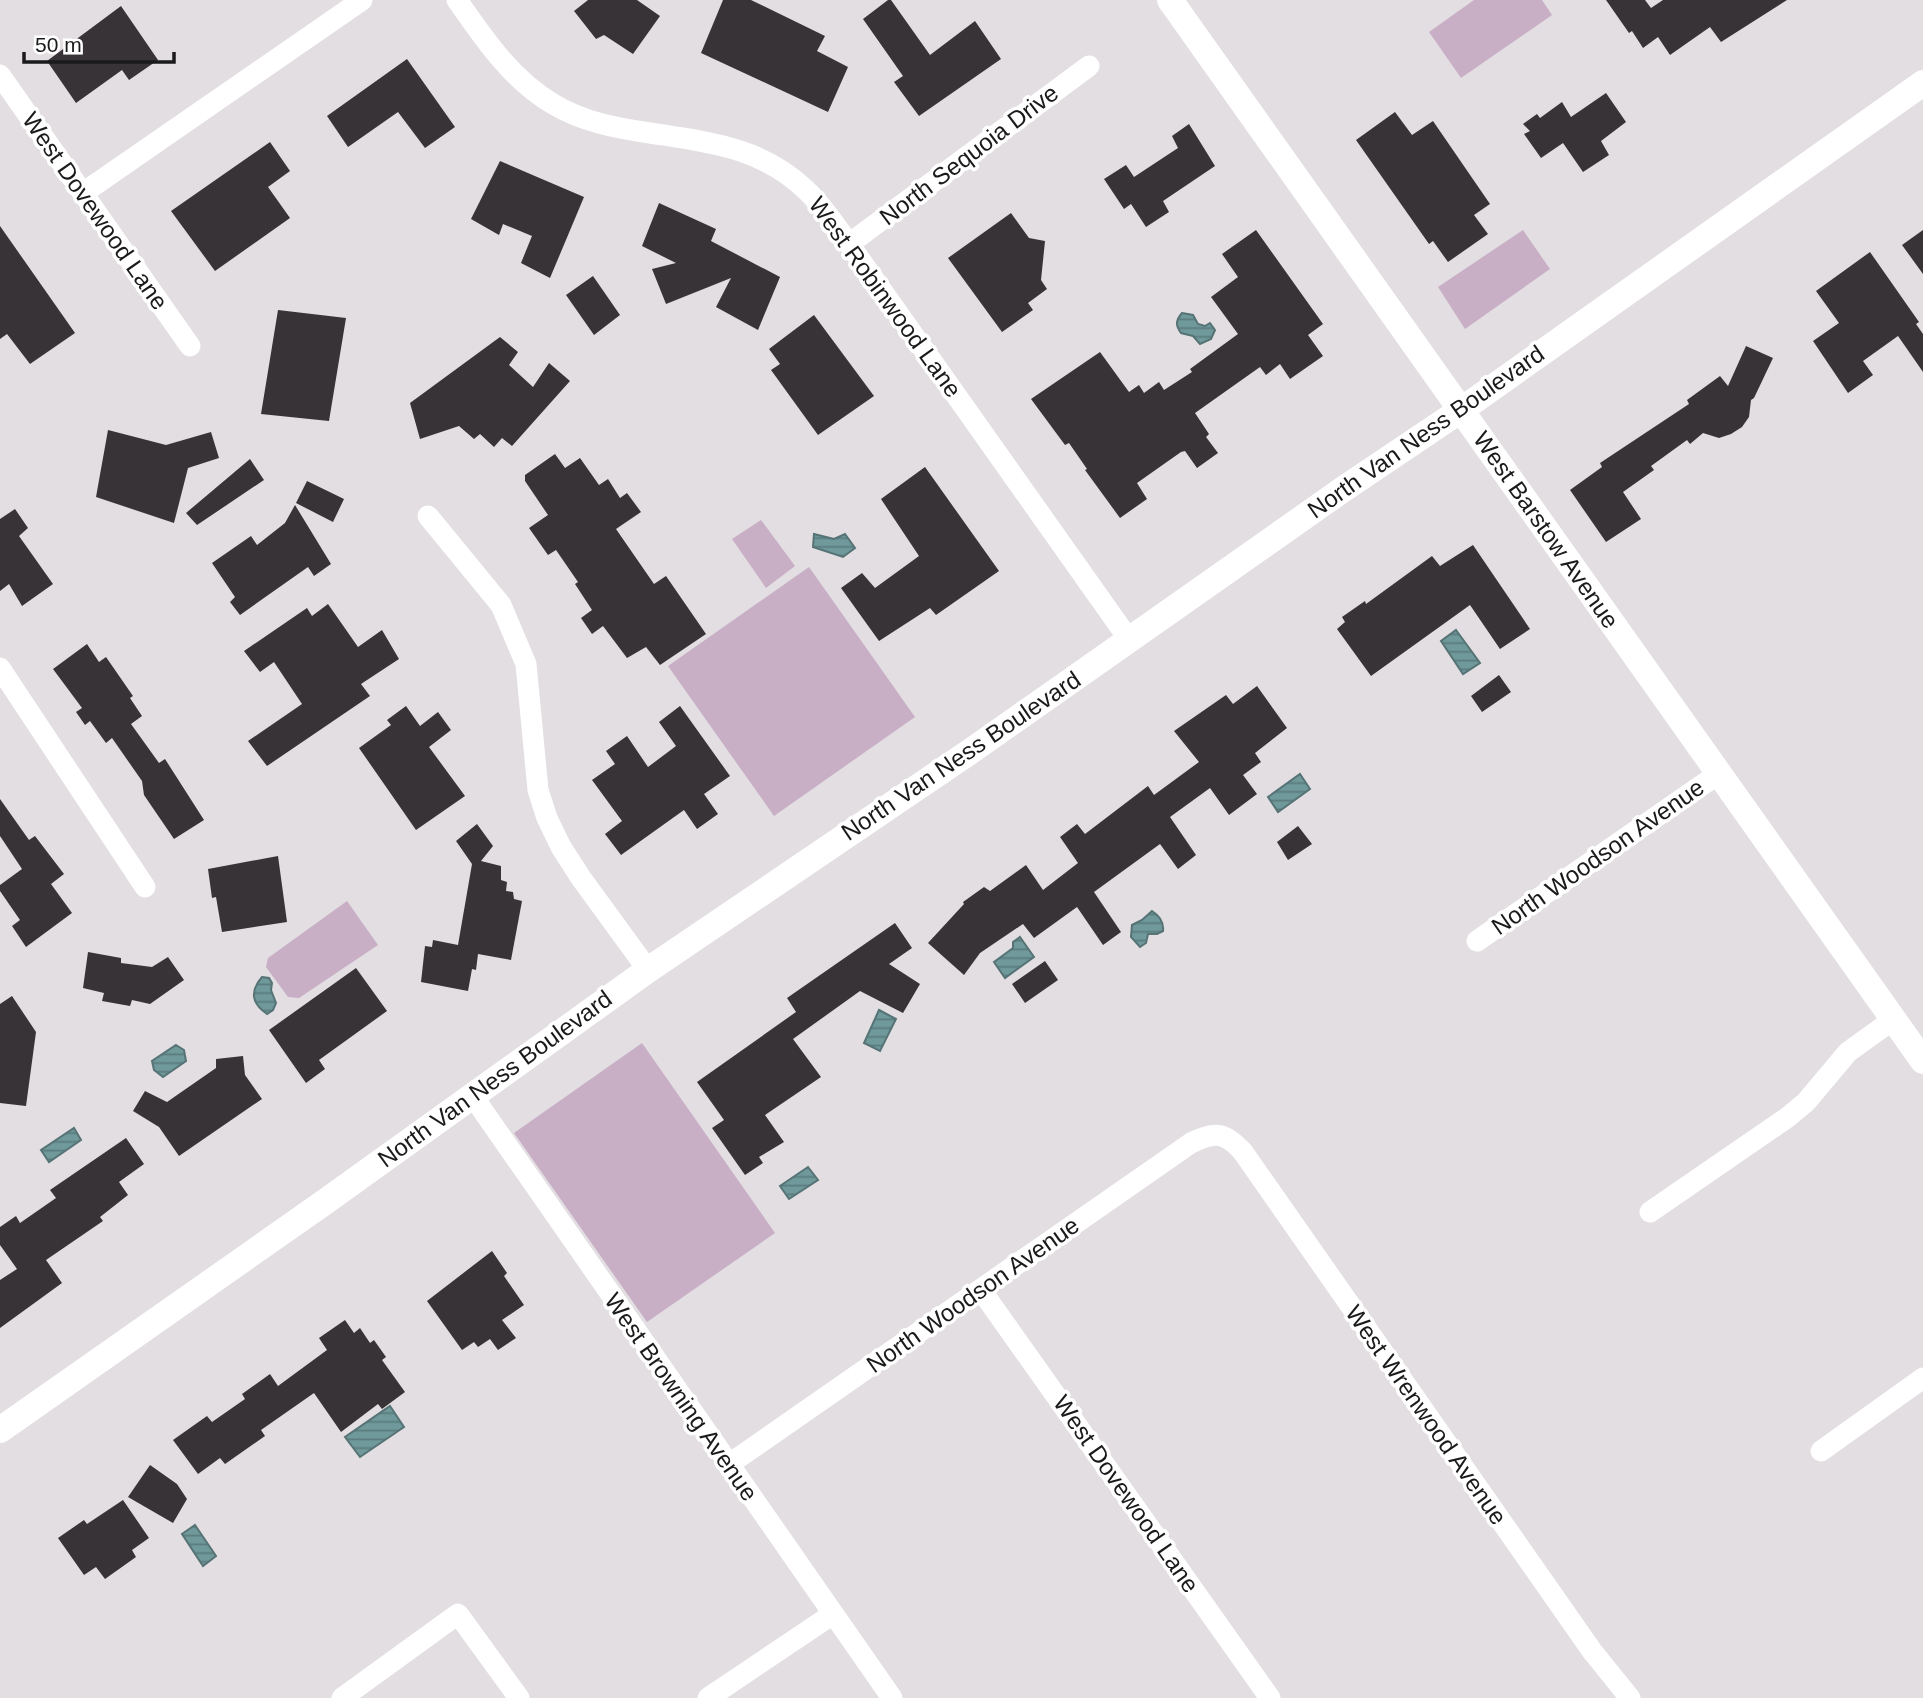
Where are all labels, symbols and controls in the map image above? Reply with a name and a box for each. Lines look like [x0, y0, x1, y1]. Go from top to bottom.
scale bar [24, 21, 175, 65]
text: 50 m [35, 33, 82, 56]
street label: North Sequoia Drive [874, 79, 1063, 230]
street label: West Dovewood Lane [17, 107, 174, 314]
street label: West Robinwood Lane [804, 191, 967, 402]
street label: North Van Ness Boulevard [1302, 340, 1549, 524]
street label: West Barstow Avenue [1468, 426, 1625, 633]
street label: North Van Ness Boulevard [836, 665, 1085, 846]
street label: North Woodson Avenue [1487, 773, 1709, 940]
street label: North Van Ness Boulevard [373, 985, 617, 1173]
street label: North Woodson Avenue [862, 1211, 1084, 1378]
street label: West Browning Avenue [599, 1288, 763, 1506]
street label: West Wrenwood Avenue [1340, 1300, 1512, 1530]
street label: West Dovewood Lane [1048, 1390, 1205, 1597]

